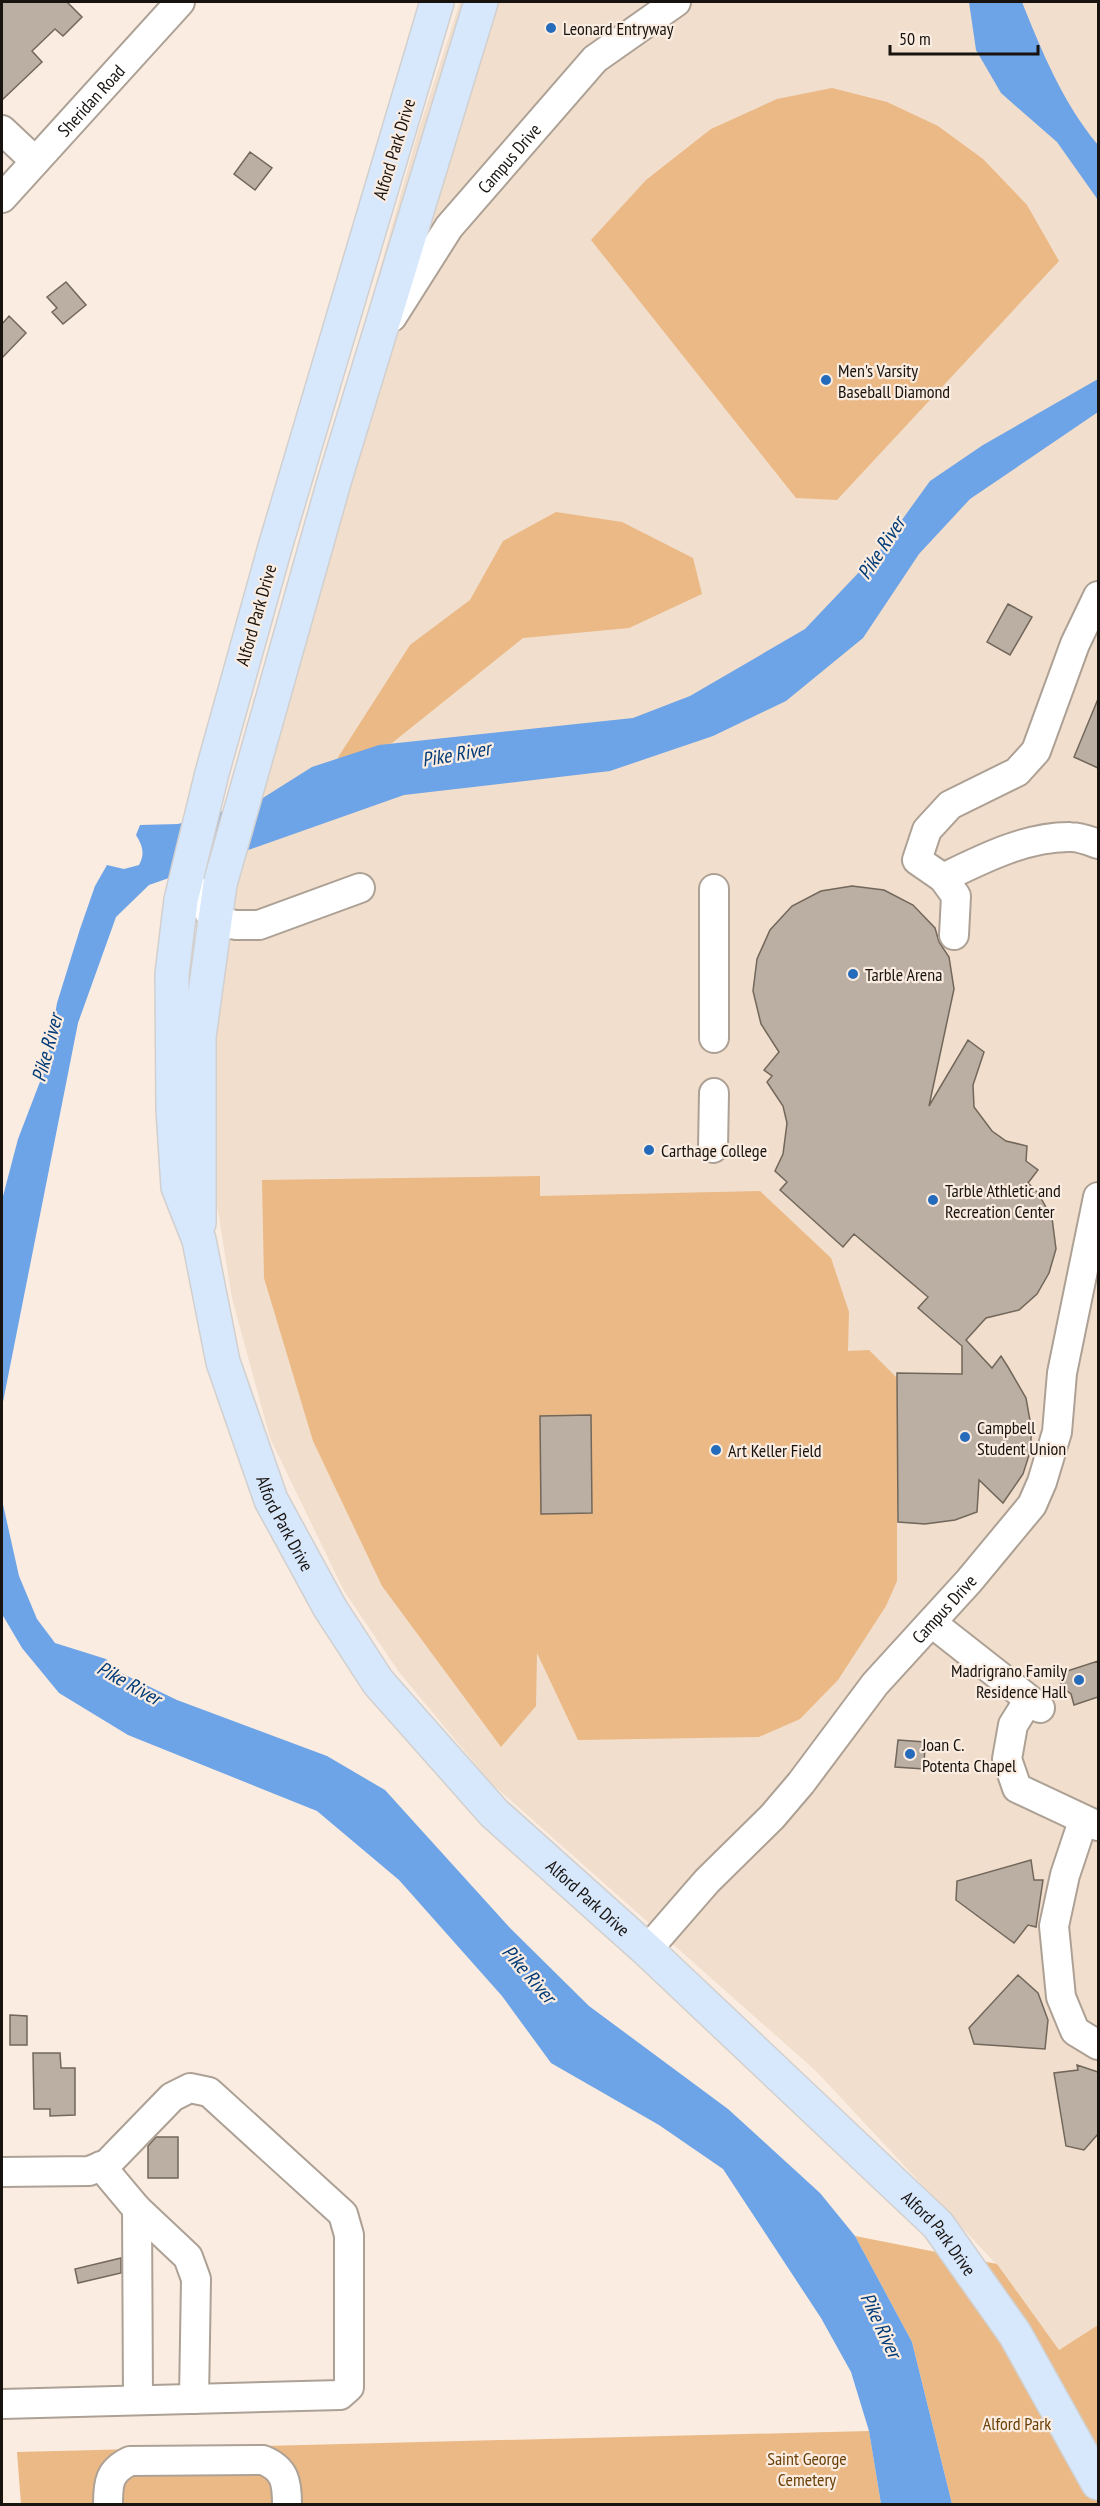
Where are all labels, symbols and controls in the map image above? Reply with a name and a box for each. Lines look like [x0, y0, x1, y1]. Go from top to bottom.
place label: Leonard Entryway [563, 17, 674, 40]
scale bar [890, 18, 1038, 56]
marker: Leonard Entryway [544, 21, 558, 35]
text: 50 m [899, 27, 931, 50]
street label: Sheridan Road [52, 59, 129, 141]
street label: Alford Park Drive [368, 96, 420, 202]
street label: Campus Drive [472, 118, 546, 198]
place label: Men's Varsity Baseball Diamond [838, 359, 950, 403]
marker: Men's Varsity Baseball Diamond [819, 373, 833, 387]
water label: Pike River [851, 510, 912, 584]
street label: Alford Park Drive [231, 562, 281, 668]
water label: Pike River [420, 735, 495, 773]
place label: Tarble Arena [865, 963, 942, 986]
marker: Tarble Arena [846, 967, 860, 981]
water label: Pike River [26, 1009, 69, 1085]
place label: Carthage College [661, 1139, 767, 1162]
marker: Carthage College [642, 1143, 656, 1157]
place label: Tarble Athletic and Recreation Center [945, 1179, 1061, 1223]
marker: Tarble Athletic and Recreation Center [926, 1193, 940, 1207]
place label: Campbell Student Union [977, 1416, 1066, 1460]
marker: Campbell Student Union [958, 1430, 972, 1444]
place label: Art Keller Field [728, 1439, 822, 1462]
marker: Art Keller Field [709, 1443, 723, 1457]
street label: Alford Park Drive [252, 1472, 319, 1575]
street label: Campus Drive [907, 1570, 981, 1648]
water label: Pike River [93, 1655, 168, 1712]
place label: Madrigrano Family Residence Hall [951, 1659, 1068, 1703]
marker: Madrigrano Family Residence Hall [1072, 1673, 1086, 1687]
place label: Joan C. Potenta Chapel [921, 1733, 1017, 1777]
marker: Joan C. Potenta Chapel [903, 1747, 917, 1761]
street label: Alford Park Drive [542, 1854, 635, 1941]
water label: Pike River [497, 1939, 563, 2010]
street label: Alford Park Drive [897, 2186, 982, 2280]
water label: Pike River [855, 2288, 908, 2364]
park label: Alford Park [983, 2412, 1051, 2435]
park label: Saint George Cemetery [767, 2447, 847, 2491]

